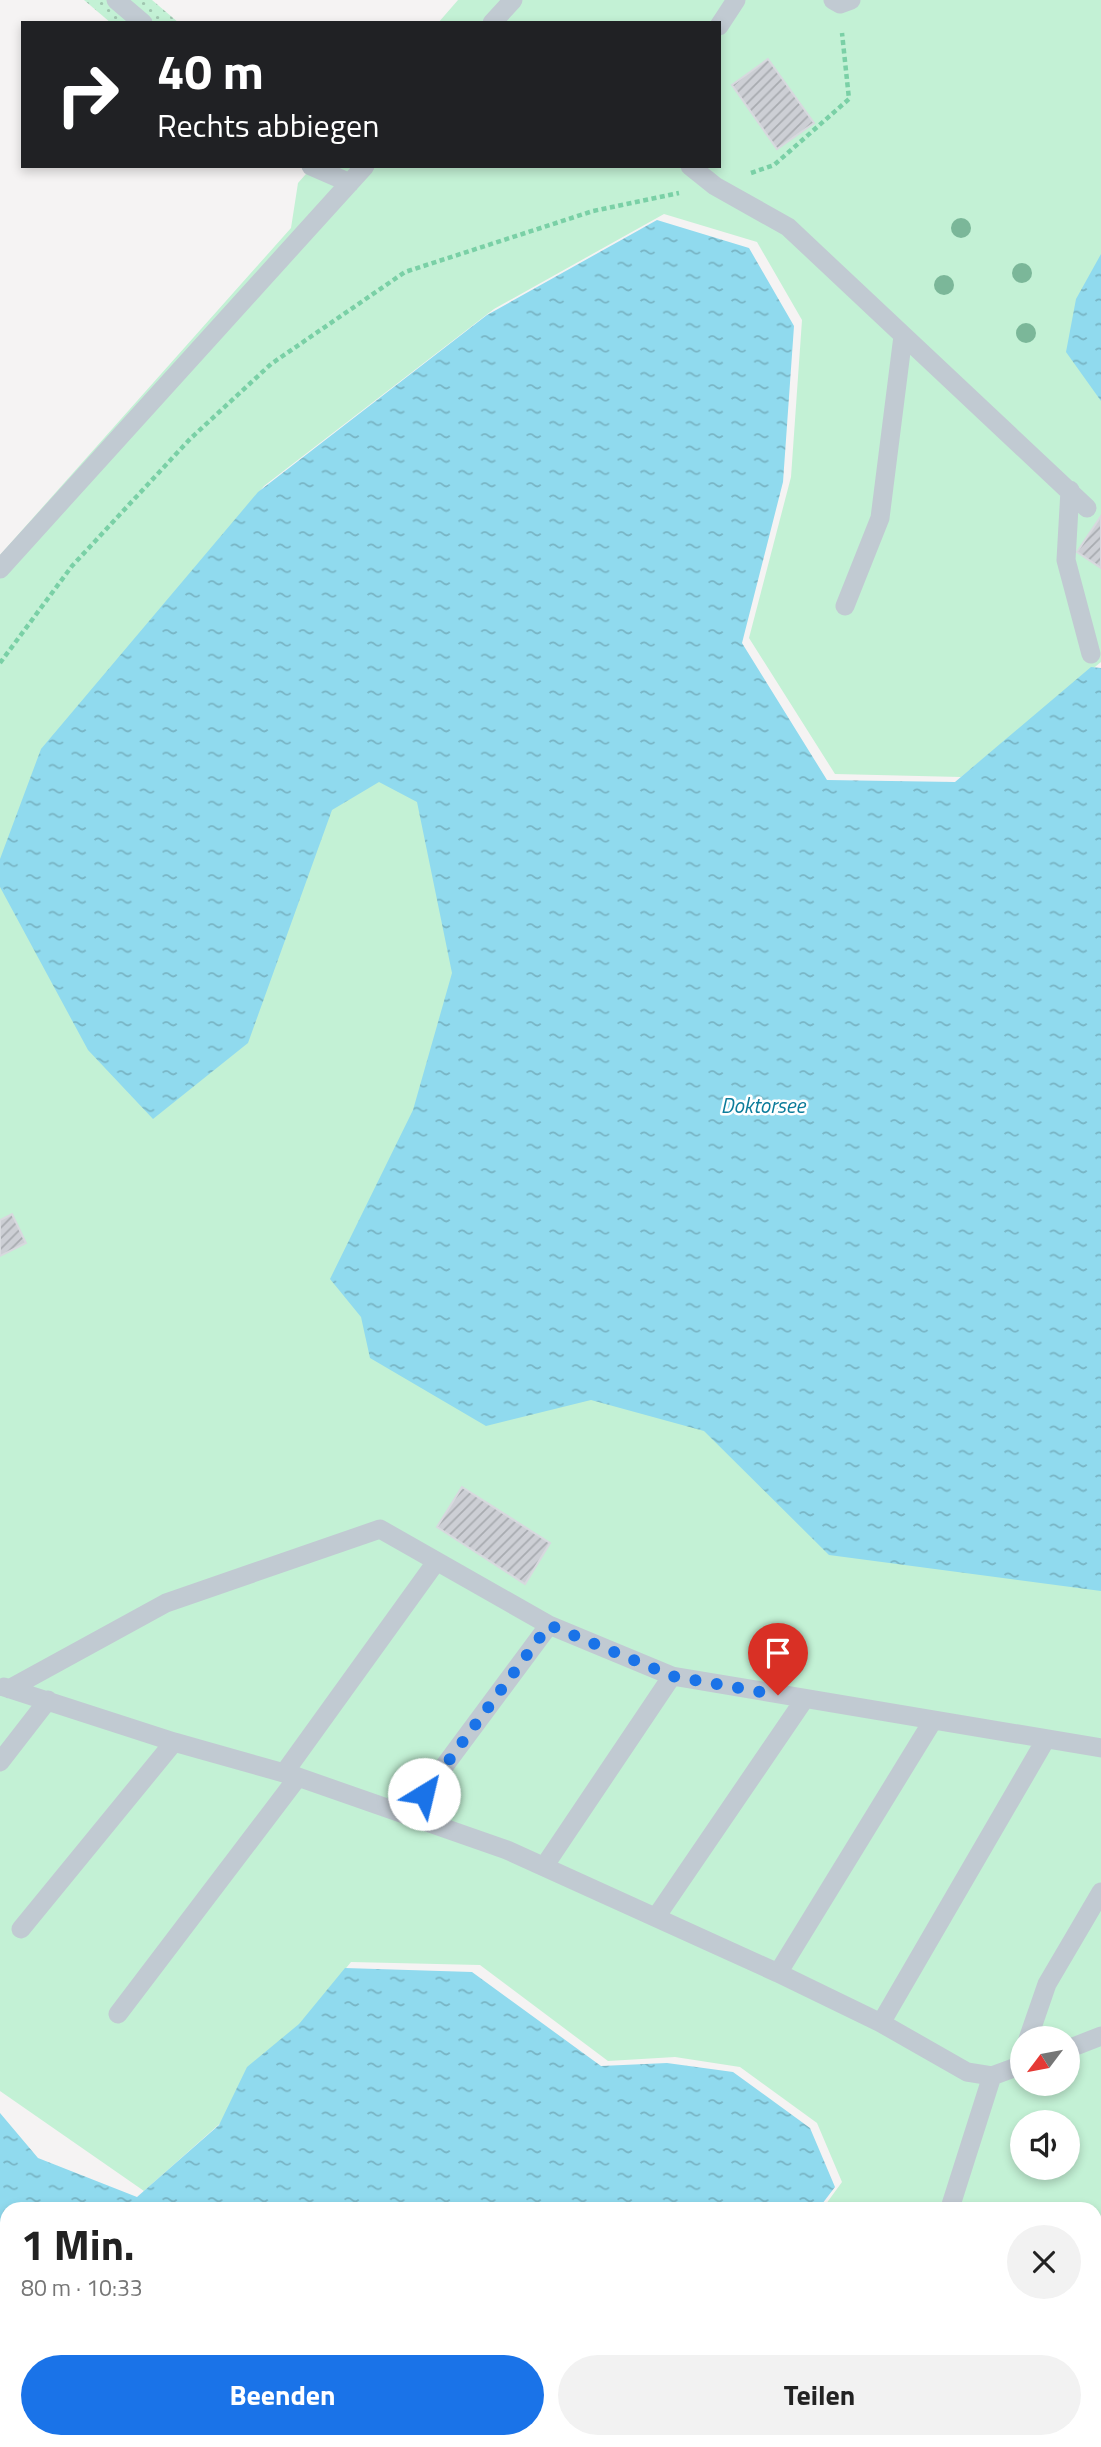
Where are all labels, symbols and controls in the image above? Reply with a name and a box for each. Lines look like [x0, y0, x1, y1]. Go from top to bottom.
text: 40 m [157, 33, 264, 108]
icon: right [42, 49, 133, 140]
text: Rechts abbiegen [157, 101, 379, 149]
water label: Doktorsee [721, 1089, 807, 1121]
pin [748, 1623, 808, 1695]
icon: arrive [759, 1634, 797, 1672]
position arrow [387, 1757, 461, 1831]
north arrow [1010, 2026, 1080, 2096]
map controls [1010, 2026, 1080, 2180]
button: sound [1010, 2110, 1080, 2180]
text: 1 Min. [21, 2212, 135, 2276]
button: close [1007, 2225, 1081, 2299]
text: 80 m · 10:33 [21, 2270, 143, 2305]
button: Beenden [21, 2355, 544, 2435]
button: Teilen [558, 2355, 1081, 2435]

